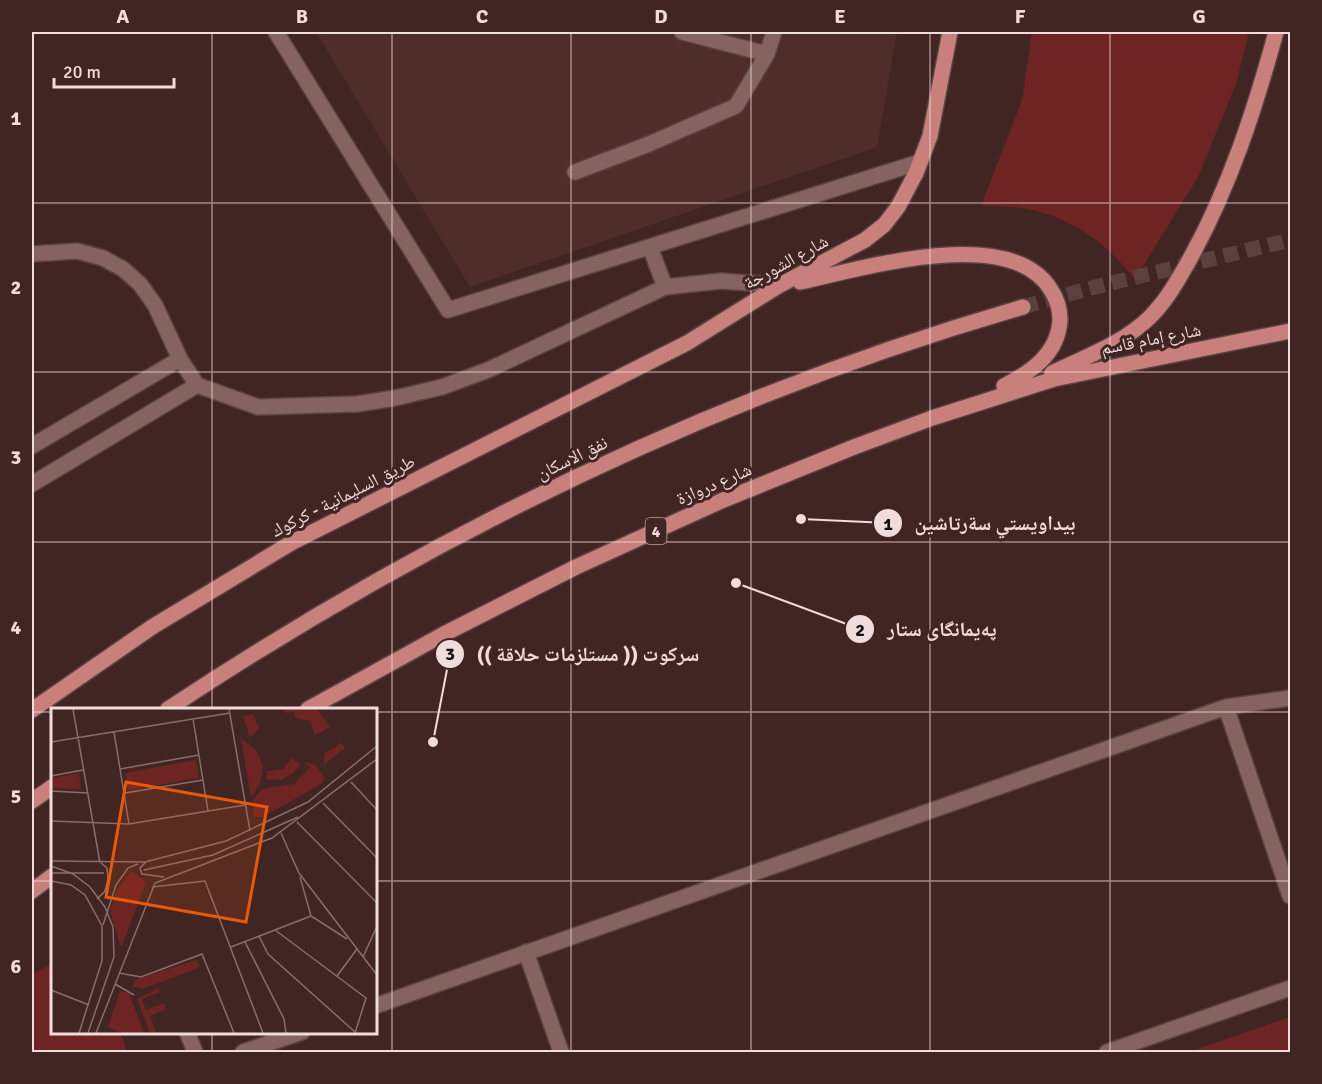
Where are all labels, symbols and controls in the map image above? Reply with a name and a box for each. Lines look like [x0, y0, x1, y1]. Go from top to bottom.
text: A [117, 4, 130, 29]
text: B [296, 4, 308, 29]
text: C [476, 4, 488, 29]
text: D [654, 4, 668, 29]
text: E [834, 4, 846, 29]
text: F [1015, 4, 1026, 29]
text: G [1192, 4, 1206, 29]
scale bar [54, 51, 174, 89]
text: 20 m [63, 61, 101, 83]
text: 1 [11, 106, 22, 131]
street label: شارع الشورجة [740, 230, 832, 294]
text: 2 [11, 275, 21, 300]
street label: شارع إمام قاسم [1099, 319, 1203, 360]
street label: نفق الاسكان [533, 431, 611, 485]
text: 3 [11, 445, 21, 470]
street label: طريق السليمانية - كركوك [268, 450, 418, 542]
street label: شارع دروازة [673, 458, 755, 510]
callout: بيداويستي سةرتاشين [873, 504, 1088, 542]
text: بيداويستي سةرتاشين [915, 511, 1075, 539]
text: 1 [883, 513, 893, 535]
road number: 4 [646, 518, 666, 544]
callout: پەیمانگای ستار [845, 610, 1009, 648]
text: 4 [11, 615, 22, 640]
text: پەیمانگای ستار [886, 617, 997, 642]
text: 2 [855, 619, 865, 641]
callout: سركوت (( مستلزمات حلاقة )) [435, 635, 711, 673]
text: سركوت (( مستلزمات حلاقة )) [477, 642, 699, 667]
text: 3 [445, 643, 455, 665]
inset map [51, 708, 376, 1033]
text: 5 [11, 784, 21, 809]
text: 6 [11, 954, 22, 979]

